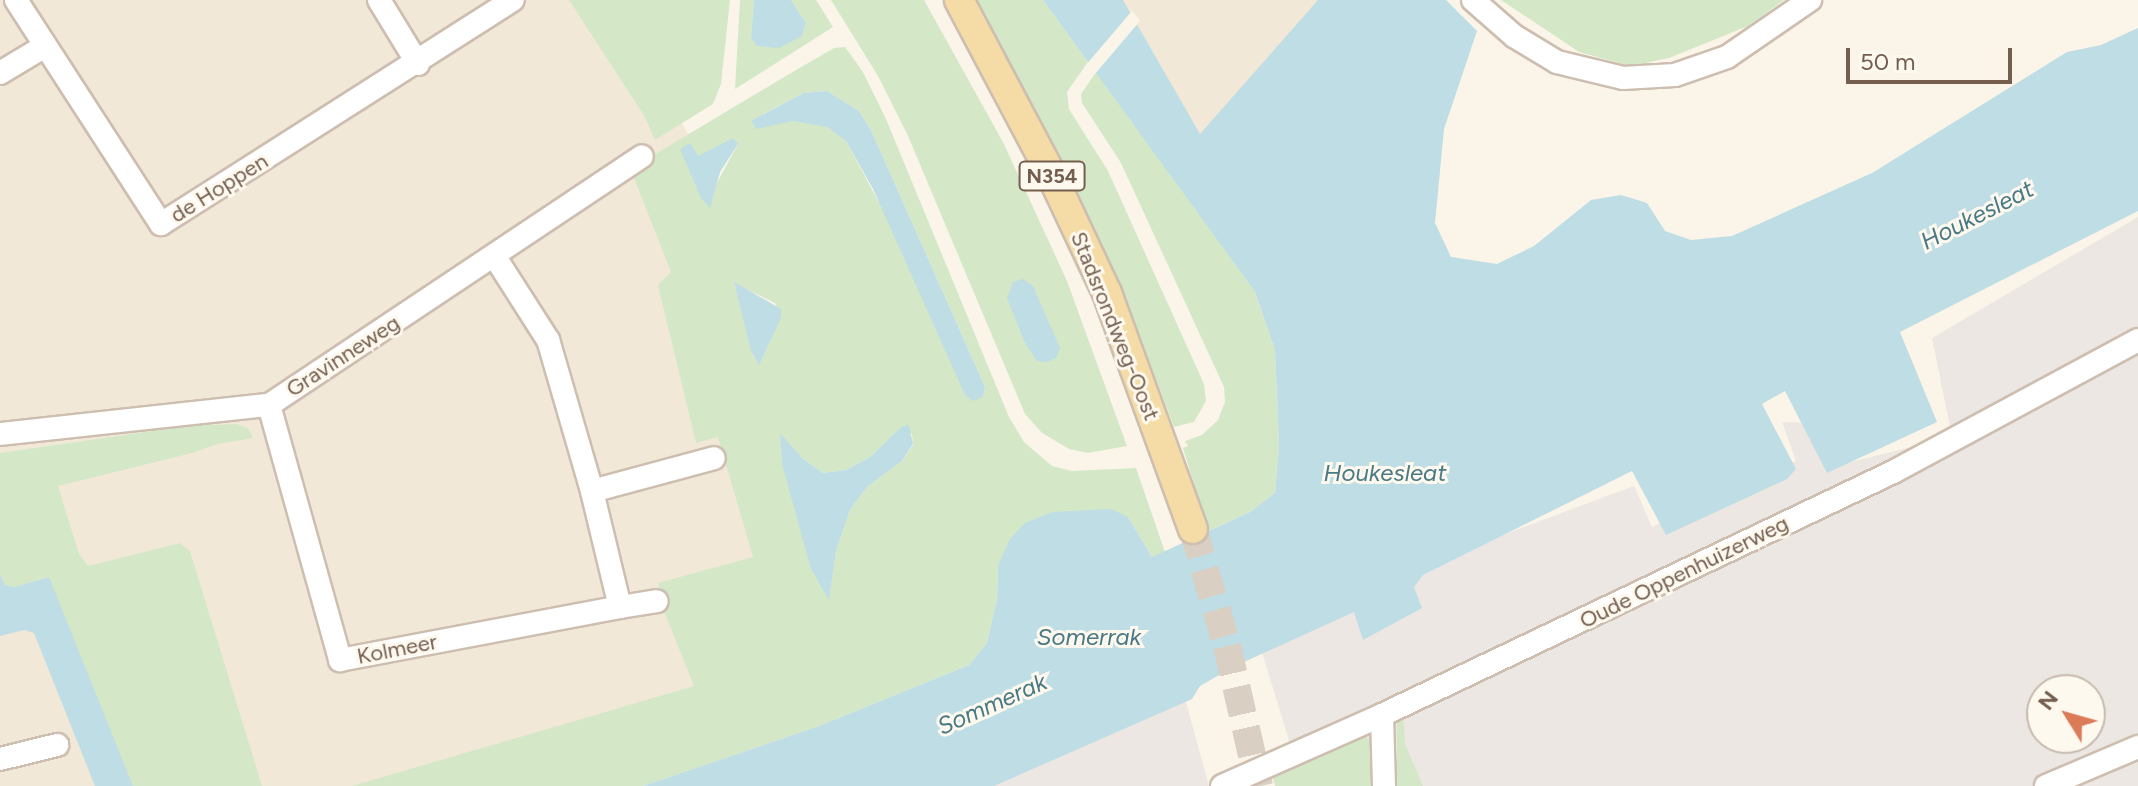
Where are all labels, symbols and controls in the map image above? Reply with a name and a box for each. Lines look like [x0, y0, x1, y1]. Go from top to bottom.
scale bar [1850, 32, 2016, 82]
text: 50 m [1860, 47, 1916, 76]
street label: de Hoppen [165, 148, 273, 228]
road number: N354 [1018, 160, 1086, 192]
water label: Houkesleat [1916, 174, 2038, 256]
street label: Stadsrondweg-Oost [1065, 228, 1165, 424]
street label: Gravinneweg [281, 310, 405, 402]
water label: Houkesleat [1324, 459, 1446, 487]
street label: Oude Oppenhuizerweg [1575, 510, 1793, 634]
water label: Somerrak [1037, 623, 1141, 651]
street label: Kolmeer [355, 628, 439, 670]
water label: Sommerak [933, 667, 1051, 741]
north arrow [2026, 674, 2106, 754]
text: N [2032, 686, 2064, 715]

